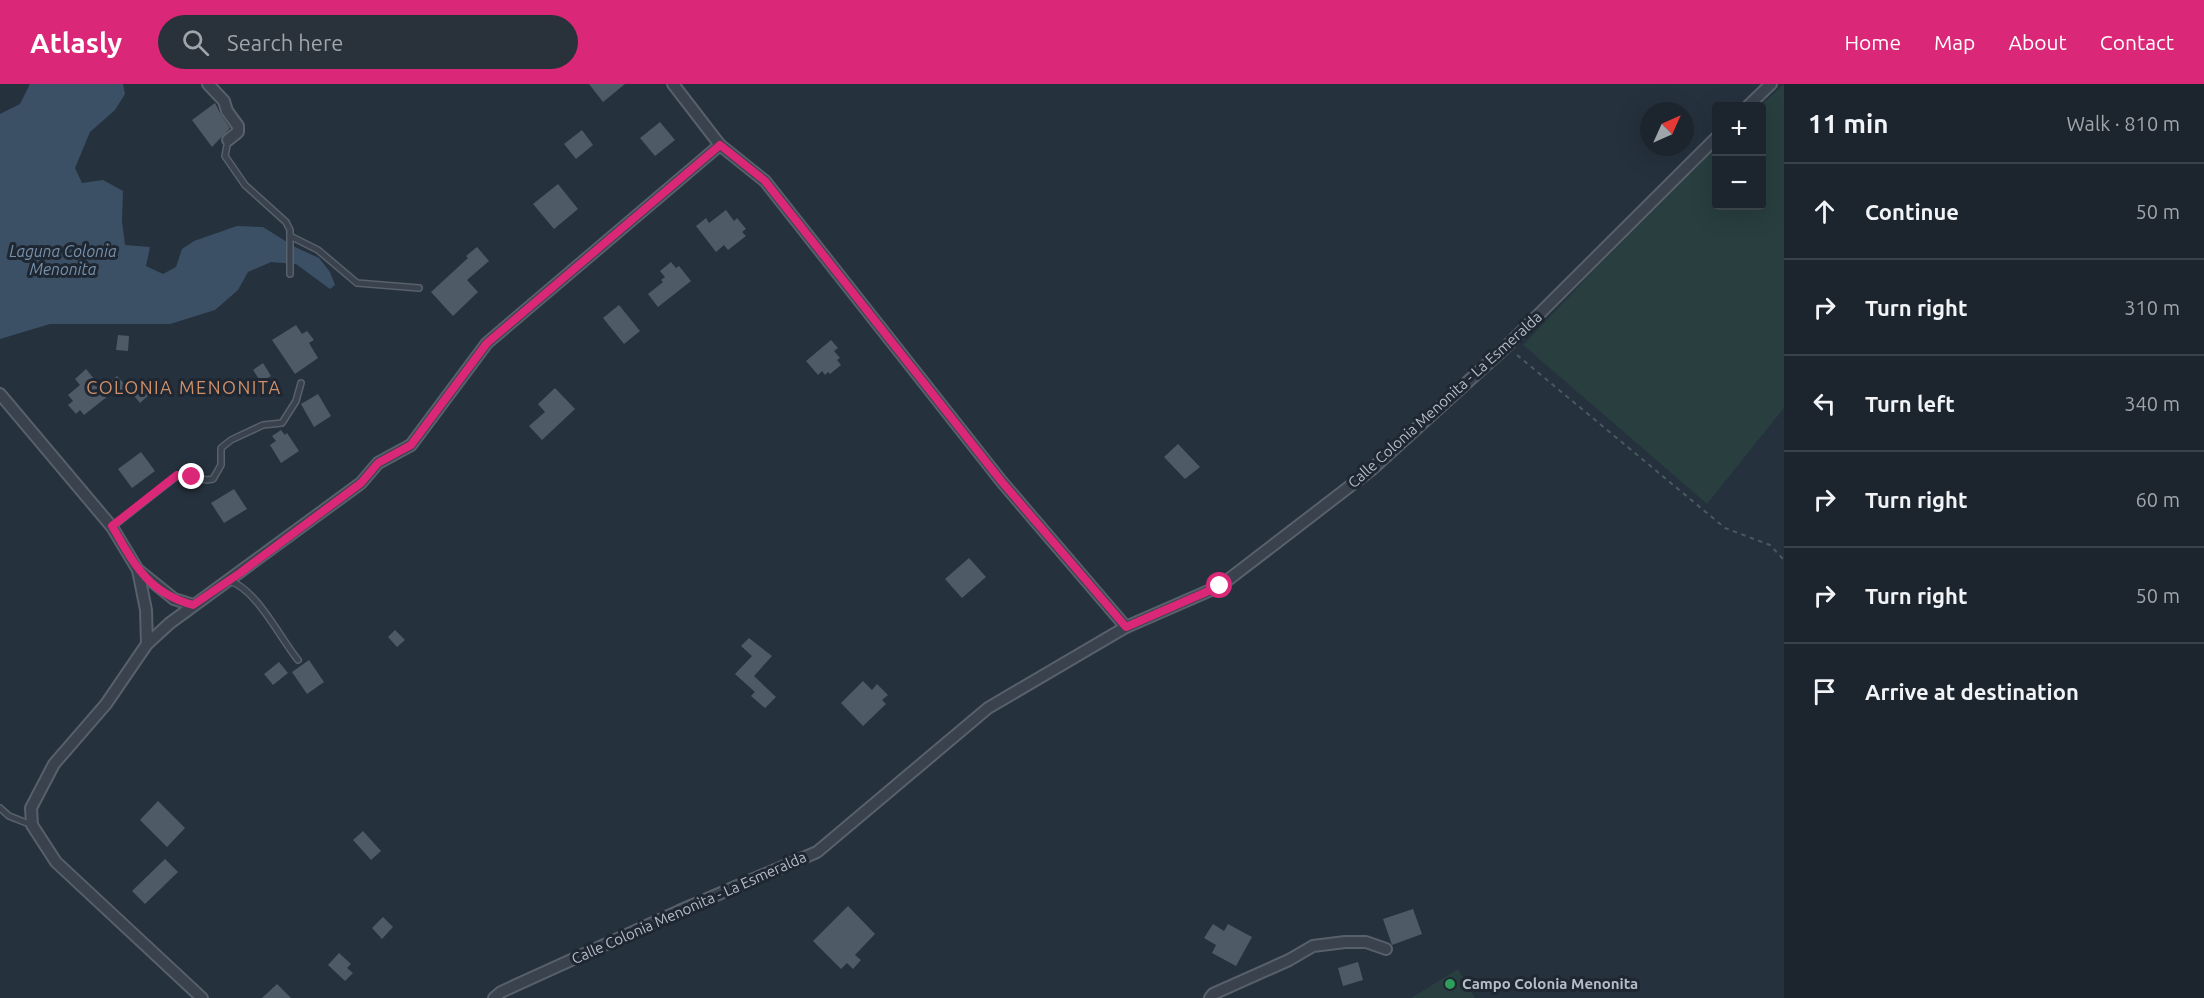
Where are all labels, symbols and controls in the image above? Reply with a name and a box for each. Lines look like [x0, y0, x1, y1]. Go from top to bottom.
search box [158, 15, 578, 69]
icon: search [179, 26, 212, 59]
text: Atlasly [30, 27, 122, 58]
text: Search here [227, 30, 343, 55]
text: Home [1844, 30, 1901, 54]
text: Map [1934, 30, 1975, 54]
text: About [2008, 30, 2067, 54]
text: Contact [2100, 30, 2174, 54]
north arrow [1640, 102, 1694, 156]
map controls [1712, 102, 1766, 210]
button: + [1712, 102, 1766, 156]
text: 11 min [1808, 109, 1888, 138]
text: Walk · 810 m [2067, 112, 2180, 135]
button: − [1712, 156, 1766, 210]
icon: ahead [1808, 195, 1841, 228]
text: Continue [1865, 199, 1959, 224]
text: 50 m [2136, 200, 2180, 223]
water label: Laguna Colonia Menonita [9, 242, 117, 278]
icon: right [1808, 291, 1841, 324]
text: Turn right [1865, 295, 1967, 320]
text: 310 m [2124, 296, 2180, 319]
street label: Calle Colonia Menonita - La Esmeralda [1344, 308, 1545, 491]
district label: COLONIA MENONITA [86, 377, 282, 397]
icon: left [1808, 387, 1841, 420]
text: Turn left [1865, 391, 1955, 416]
text: 340 m [2124, 392, 2180, 415]
route end [178, 463, 204, 489]
icon: right [1808, 483, 1841, 516]
text: Turn right [1865, 487, 1967, 512]
text: 60 m [2136, 488, 2180, 511]
route start [1206, 572, 1232, 598]
icon: right [1808, 579, 1841, 612]
text: Turn right [1865, 583, 1967, 608]
text: 50 m [2136, 584, 2180, 607]
icon: arrive [1808, 675, 1841, 708]
text: Arrive at destination [1865, 679, 2079, 704]
street label: Calle Colonia Menonita - La Esmeralda [569, 848, 809, 967]
place label: Campo Colonia Menonita [1462, 975, 1638, 992]
marker: Campo Colonia Menonita [1443, 977, 1457, 991]

